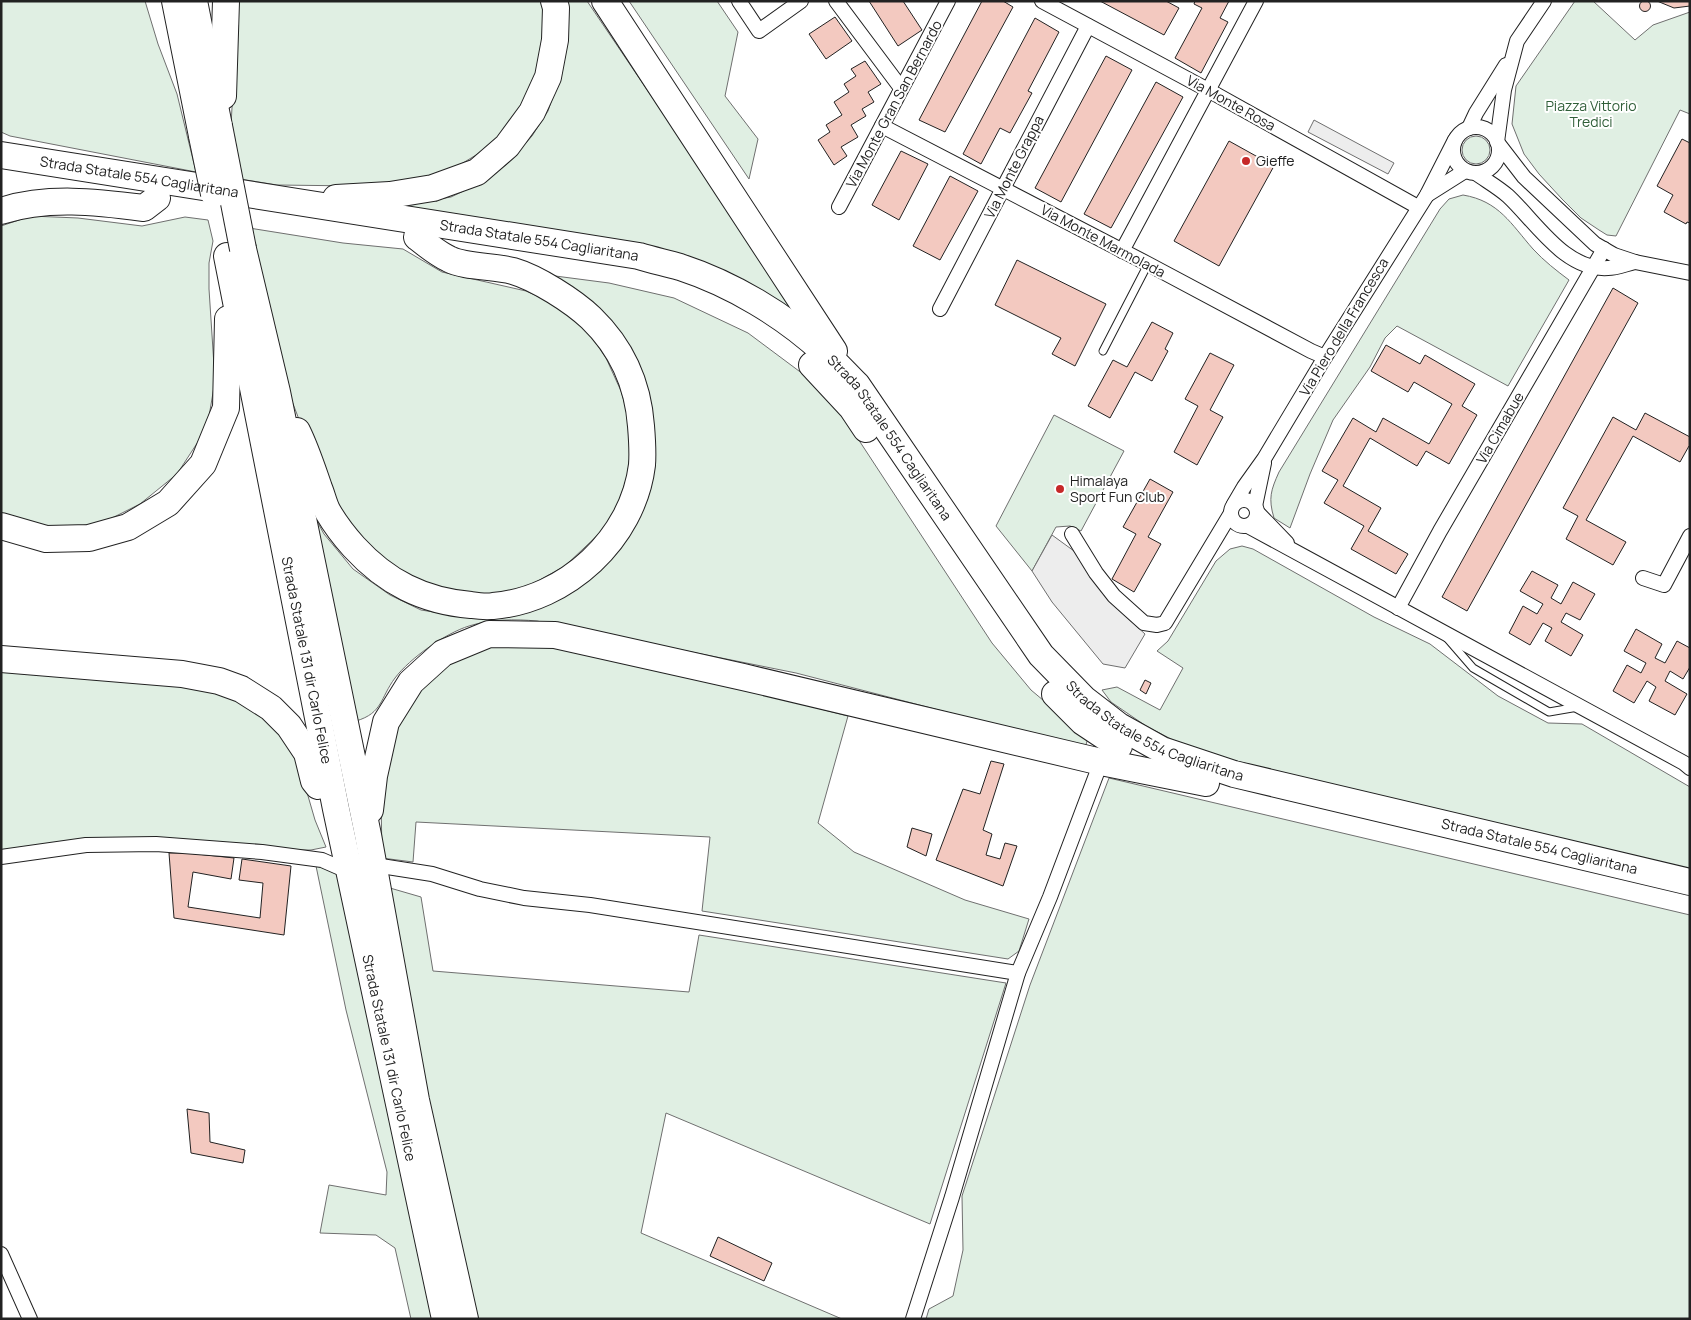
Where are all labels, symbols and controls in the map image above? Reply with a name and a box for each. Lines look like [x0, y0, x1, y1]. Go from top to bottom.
street label: Via Monte Gran San Bernardo [841, 17, 946, 191]
street label: Via Monte Rosa [1183, 70, 1279, 135]
park label: Piazza Vittorio Tredici [1545, 96, 1637, 131]
street label: Via Monte Grappa [979, 112, 1048, 222]
street label: Strada Statale 554 Cagliaritana [39, 151, 240, 201]
place label: Gieffe [1256, 151, 1295, 170]
marker: Gieffe [1240, 155, 1252, 167]
street label: Via Monte Marmolada [1038, 200, 1169, 281]
street label: Strada Statale 554 Cagliaritana [439, 215, 640, 265]
street label: Via Piero della Francesca [1295, 254, 1392, 399]
street label: Strada Statale 554 Cagliaritana [823, 350, 956, 524]
street label: Via Cimabue [1471, 388, 1528, 467]
place label: Himalaya Sport Fun Club [1070, 471, 1165, 506]
marker: Himalaya Sport Fun Club [1054, 483, 1066, 495]
street label: Strada Statale 131 dir Carlo Felice [277, 555, 337, 765]
street label: Strada Statale 554 Cagliaritana [1062, 676, 1245, 785]
street label: Strada Statale 554 Cagliaritana [1440, 813, 1640, 878]
street label: Strada Statale 131 dir Carlo Felice [358, 953, 421, 1163]

